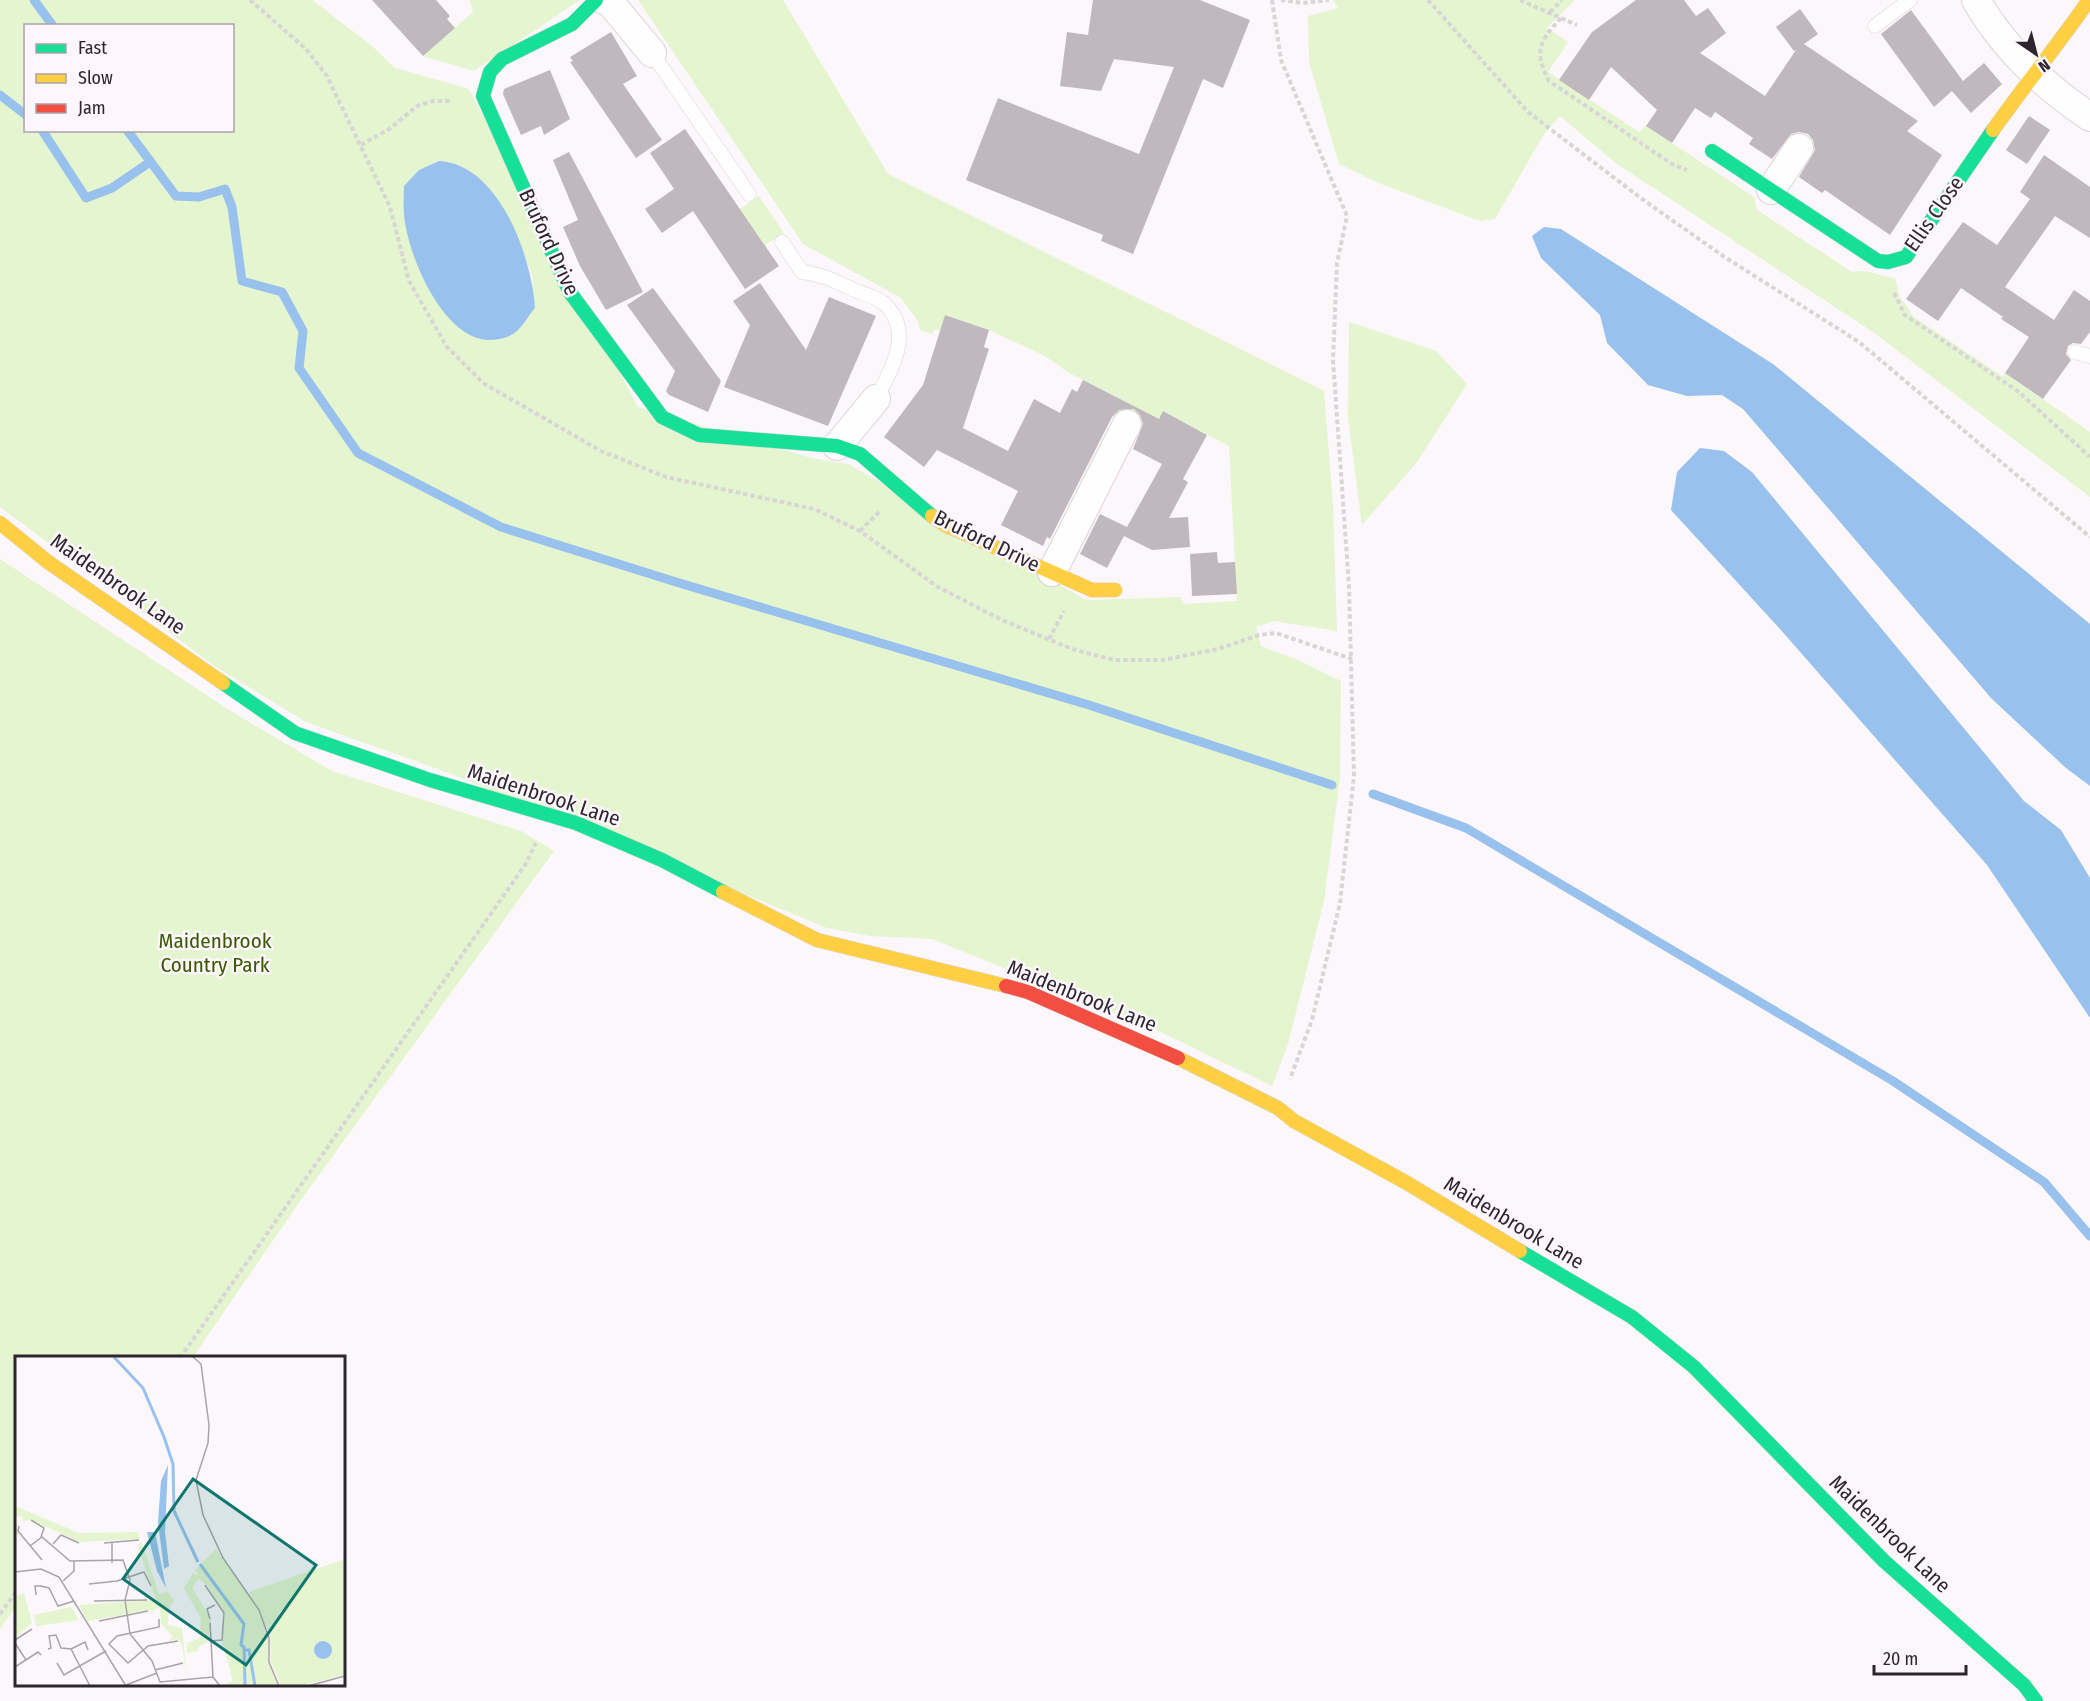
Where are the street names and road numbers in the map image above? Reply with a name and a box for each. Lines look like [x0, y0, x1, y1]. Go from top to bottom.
street label: Ellis Close [1899, 171, 1969, 257]
street label: Bruford Drive [513, 185, 585, 299]
street label: Bruford Drive [930, 504, 1044, 578]
street label: Maidenbrook Lane [45, 528, 191, 640]
street label: Maidenbrook Lane [464, 758, 624, 832]
street label: Maidenbrook Lane [1003, 954, 1161, 1038]
street label: Maidenbrook Lane [1439, 1171, 1589, 1275]
street label: Maidenbrook Lane [1824, 1469, 1956, 1599]

